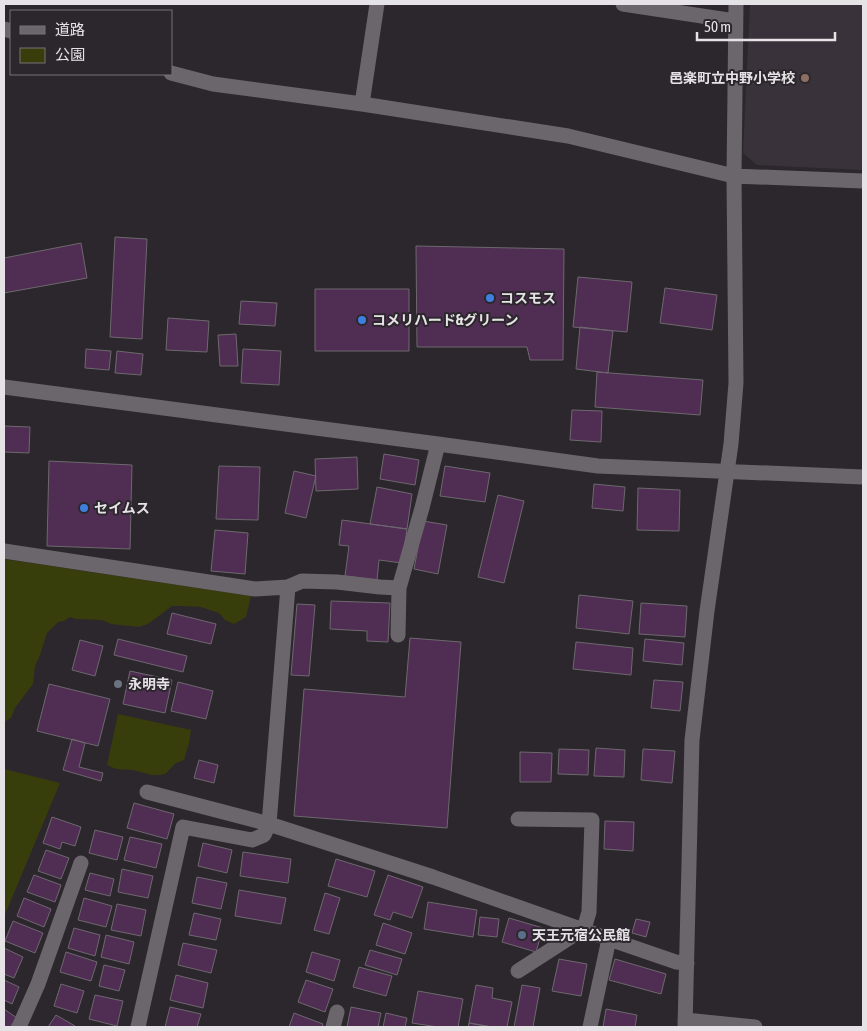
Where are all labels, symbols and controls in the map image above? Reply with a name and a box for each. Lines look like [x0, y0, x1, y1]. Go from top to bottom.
legend [10, 10, 172, 75]
scale bar [697, 10, 834, 42]
text: 50 m [704, 18, 731, 35]
text: 道路 [55, 21, 85, 38]
text: 公園 [55, 46, 85, 63]
place label: 邑楽町立中野小学校 [669, 70, 795, 86]
marker: 邑楽町立中野小学校 [799, 72, 811, 84]
place label: コスモス [500, 290, 556, 306]
marker: コスモス [484, 292, 496, 304]
place label: コメリハード&グリーン [372, 312, 519, 328]
marker: コメリハード&グリーン [356, 314, 368, 326]
place label: セイムス [94, 500, 150, 516]
marker: セイムス [78, 502, 90, 514]
place label: 永明寺 [128, 676, 170, 692]
marker: 永明寺 [112, 678, 124, 690]
place label: 天王元宿公民館 [532, 927, 630, 943]
marker: 天王元宿公民館 [516, 929, 528, 941]

